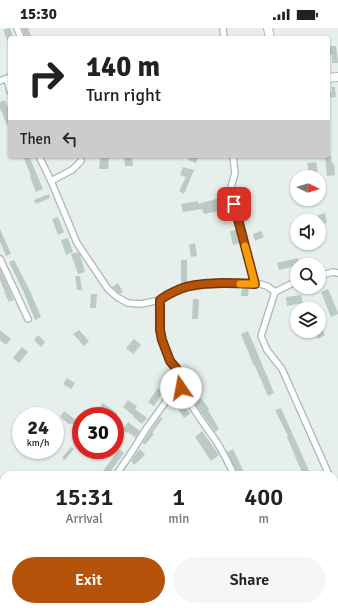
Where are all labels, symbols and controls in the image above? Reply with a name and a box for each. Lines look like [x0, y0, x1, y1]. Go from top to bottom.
text: 15:30 [20, 5, 57, 23]
text: 140 m [86, 50, 160, 84]
icon: right [20, 52, 72, 104]
text: Turn right [86, 84, 161, 106]
icon: left [59, 128, 81, 150]
text: Then [20, 130, 51, 148]
north arrow [290, 170, 326, 206]
map controls [290, 170, 326, 338]
pin [217, 187, 251, 221]
icon: arrive [223, 193, 245, 215]
button: sound [290, 214, 326, 250]
button: search [290, 258, 326, 294]
button: layers [290, 302, 326, 338]
position arrow [160, 367, 202, 409]
speed limit sign: 30 [72, 407, 124, 459]
text: 24 [27, 415, 49, 440]
text: km/h [27, 437, 49, 449]
text: 15:31 [55, 482, 113, 512]
text: 1 [172, 482, 185, 512]
text: 400 [244, 482, 283, 512]
text: Arrival [65, 511, 103, 527]
text: min [168, 511, 189, 527]
text: m [258, 511, 269, 527]
button: Exit [12, 557, 165, 603]
button: Share [173, 557, 326, 603]

